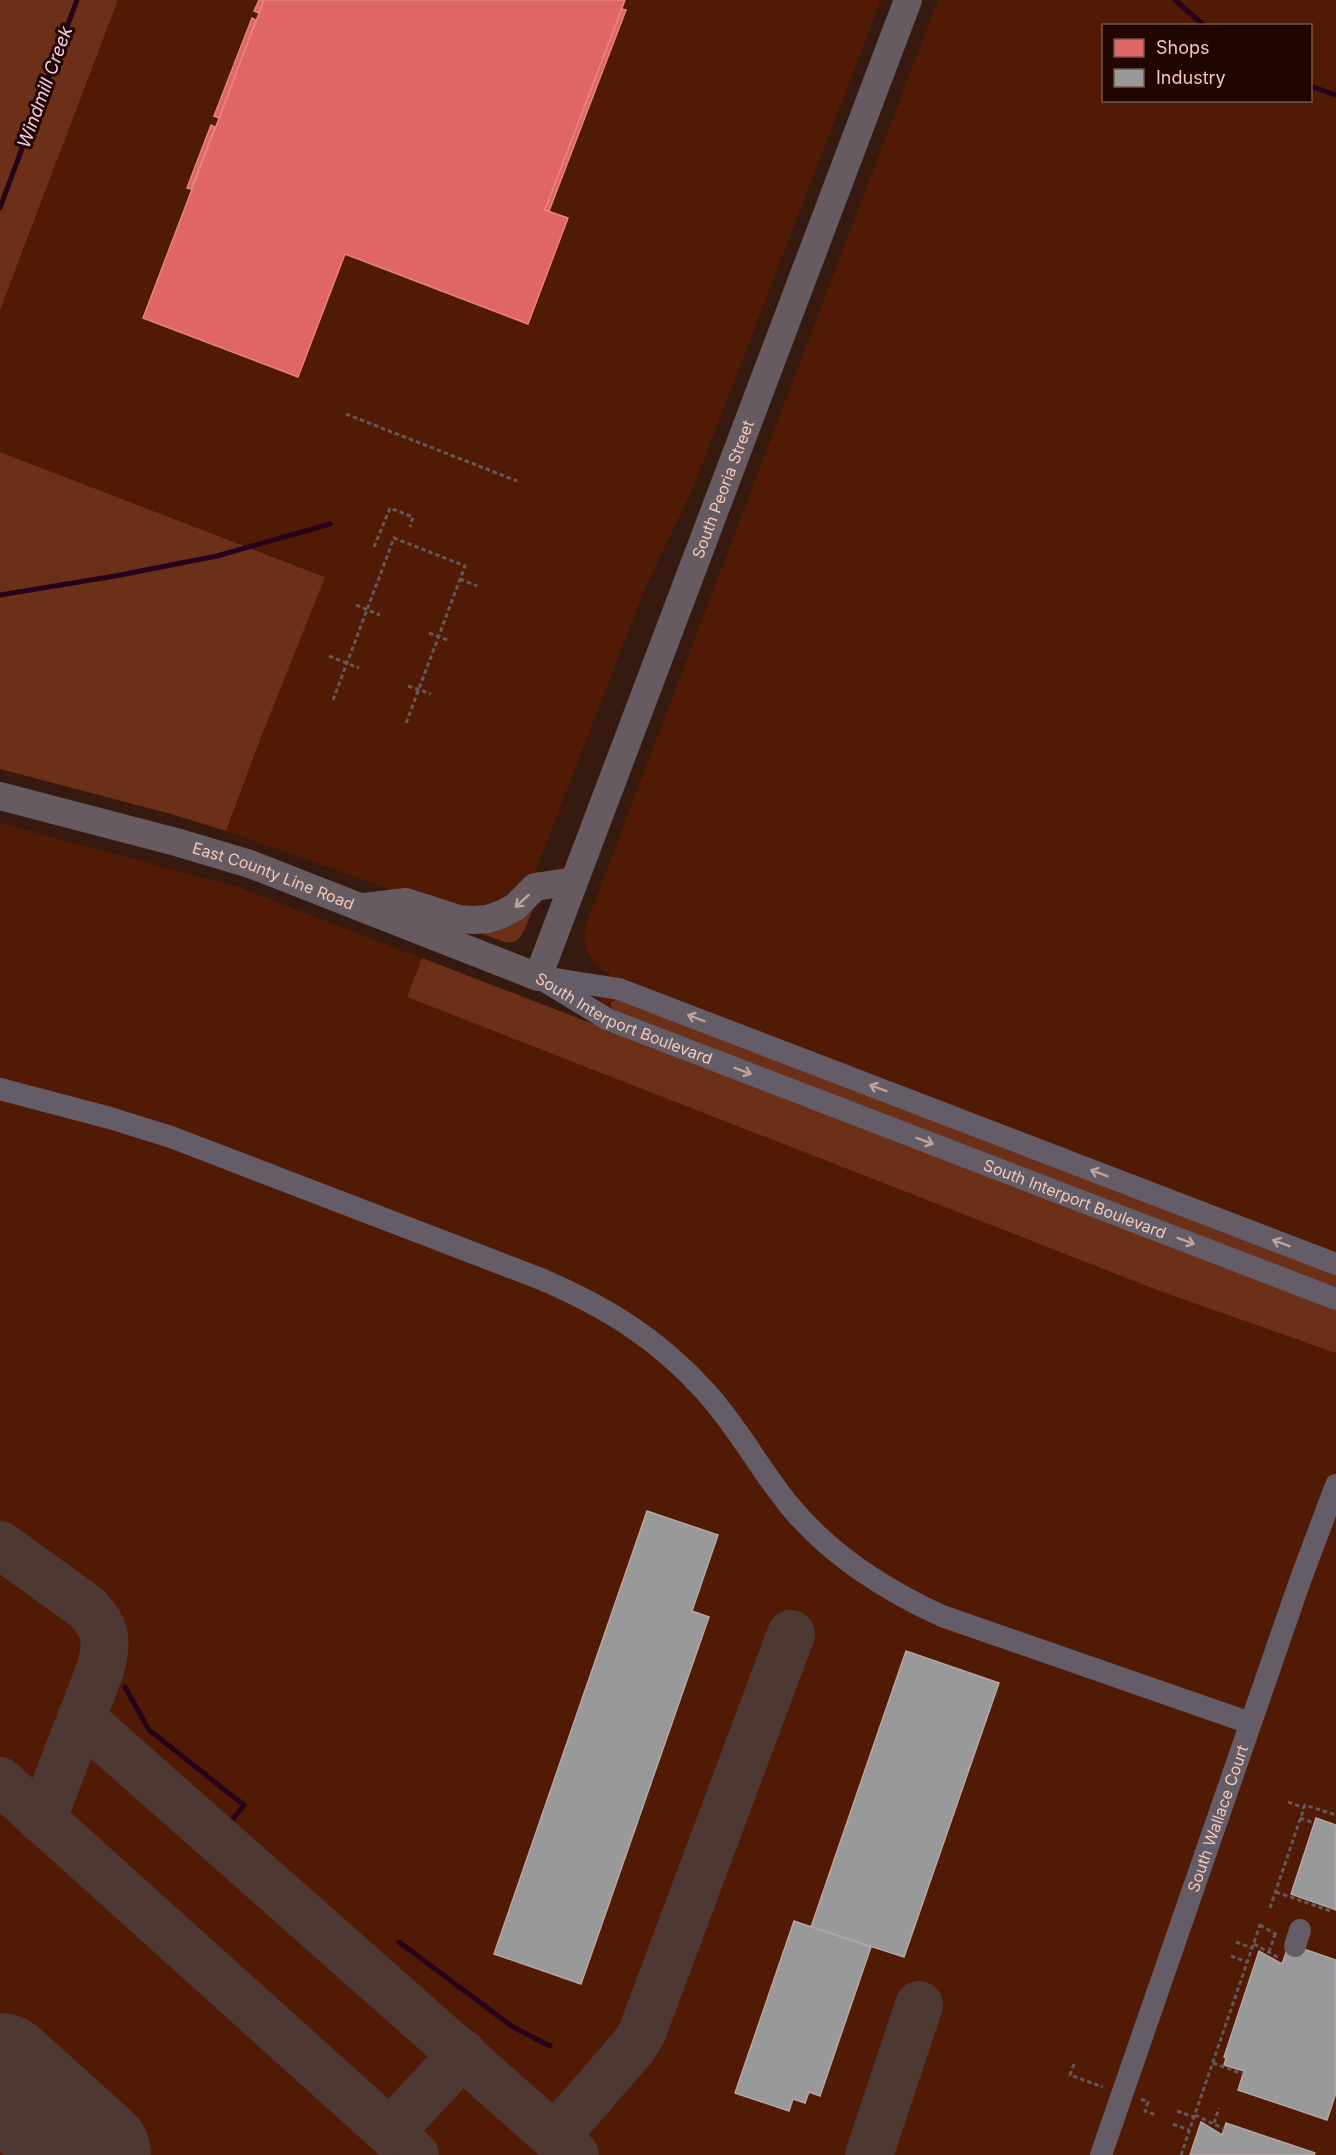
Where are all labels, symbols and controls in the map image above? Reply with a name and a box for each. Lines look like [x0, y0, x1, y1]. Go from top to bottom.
water label: Windmill Creek [13, 22, 77, 151]
legend [1102, 24, 1312, 102]
text: Shops [1156, 37, 1210, 58]
text: Industry [1156, 67, 1226, 88]
street label: South Peoria Street [687, 417, 758, 561]
street label: East County Line Road [190, 837, 357, 914]
one-way arrow [514, 894, 529, 908]
street label: South Interport Boulevard [532, 968, 715, 1069]
one-way arrow [687, 1012, 706, 1023]
one-way arrow [733, 1066, 752, 1077]
one-way arrow [869, 1082, 888, 1093]
one-way arrow [915, 1136, 934, 1147]
street label: South Interport Boulevard [981, 1155, 1169, 1243]
one-way arrow [1091, 1167, 1109, 1178]
one-way arrow [1176, 1236, 1194, 1247]
one-way arrow [1273, 1237, 1291, 1248]
street label: South Wallace Court [1183, 1742, 1252, 1895]

